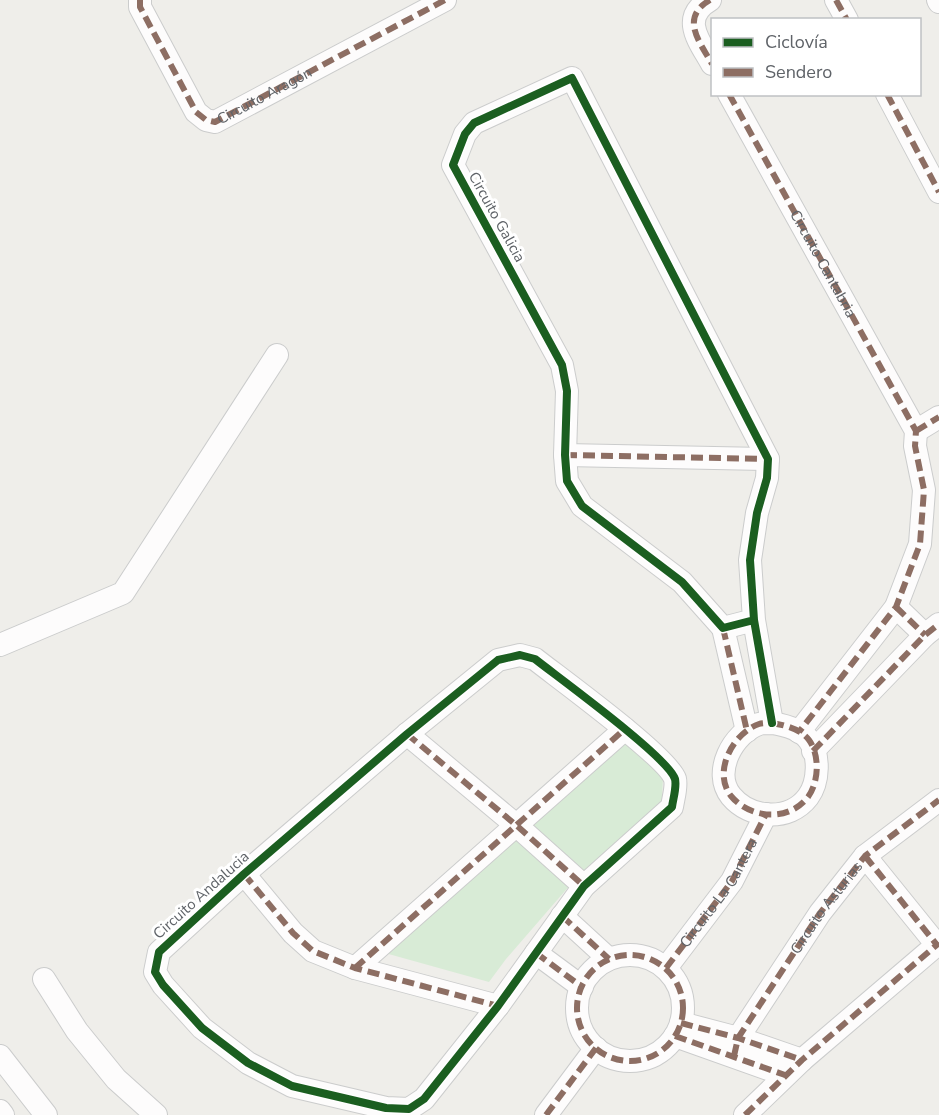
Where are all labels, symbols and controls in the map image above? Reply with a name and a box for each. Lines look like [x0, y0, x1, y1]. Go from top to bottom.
legend [711, 18, 921, 96]
text: Ciclovía [765, 30, 828, 54]
text: Sendero [765, 60, 832, 84]
street label: Circuito Aragón [213, 62, 316, 129]
street label: Circuito Galicia [464, 168, 530, 266]
street label: Circuito Cantabria [785, 206, 861, 321]
street label: Circuito La Cantera [675, 835, 762, 952]
street label: Circuito Andalucia [149, 847, 253, 943]
street label: Circuito Asturias [786, 857, 867, 958]

